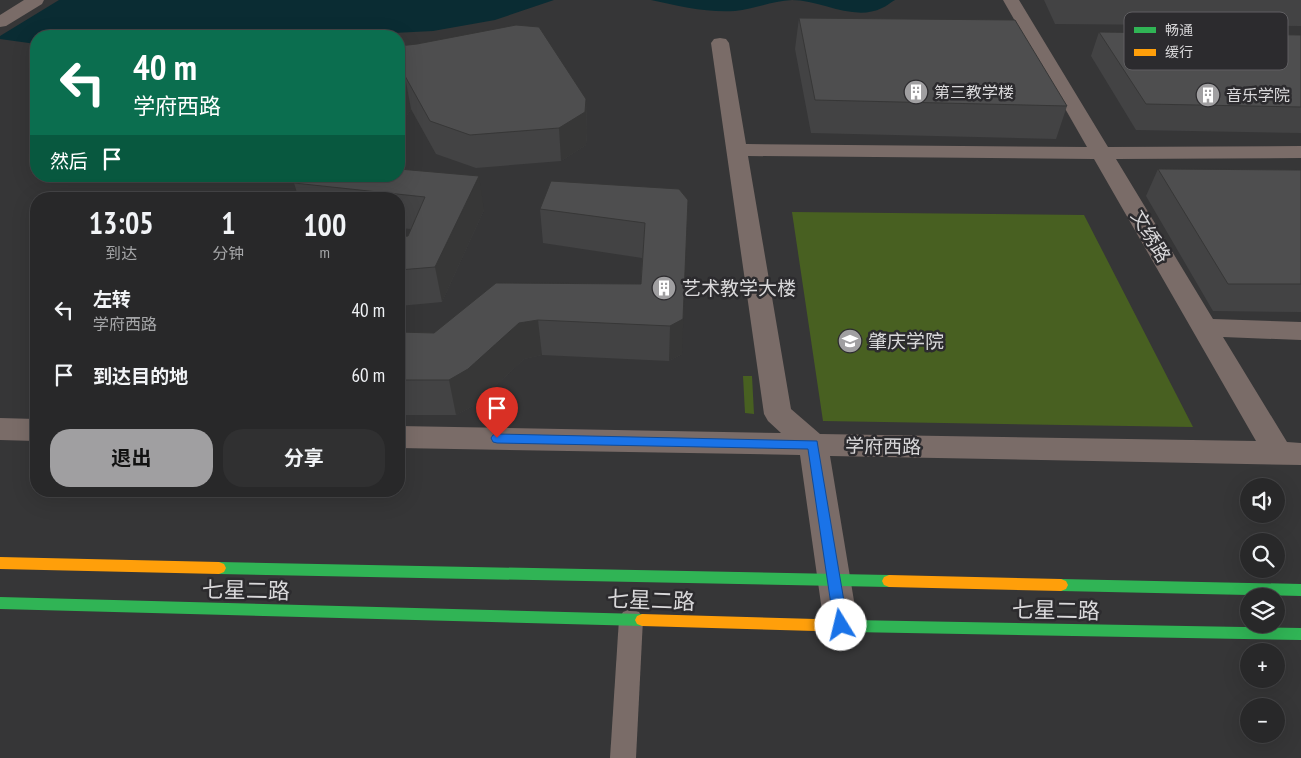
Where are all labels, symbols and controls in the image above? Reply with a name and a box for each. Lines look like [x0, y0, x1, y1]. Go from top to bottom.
legend [1124, 12, 1288, 70]
text: 畅通 [1165, 21, 1193, 39]
text: 缓行 [1165, 43, 1193, 61]
text: 40 m [133, 44, 197, 90]
icon: left [50, 50, 115, 115]
building icon: 第三教学楼 [903, 79, 929, 105]
place label: 第三教学楼 [934, 82, 1014, 102]
building icon: 音乐学院 [1195, 82, 1221, 108]
place label: 音乐学院 [1226, 85, 1290, 105]
text: 学府西路 [133, 92, 221, 120]
icon: arrive [98, 145, 126, 173]
text: 然后 [50, 149, 88, 173]
text: 13:05 [89, 203, 154, 242]
text: 1 [221, 203, 236, 242]
text: 100 [303, 205, 346, 244]
street label: 文绣路 [1126, 205, 1176, 267]
text: m [320, 242, 330, 262]
text: 到达 [105, 243, 137, 263]
text: 分钟 [212, 243, 244, 263]
building icon: 艺术教学大楼 [651, 275, 677, 301]
place label: 艺术教学大楼 [682, 276, 796, 300]
text: 左转 [93, 287, 131, 311]
icon: left [50, 296, 78, 324]
text: 40 m [352, 298, 385, 322]
text: 学府西路 [93, 314, 157, 334]
school or university icon: 肇庆学院 [837, 328, 863, 354]
place label: 肇庆学院 [868, 329, 944, 353]
icon: arrive [50, 361, 78, 389]
text: 60 m [352, 363, 385, 387]
text: 到达目的地 [93, 364, 188, 388]
pin [476, 387, 518, 438]
icon: arrive [483, 394, 511, 422]
button: 退出 [50, 429, 213, 487]
button: 分享 [223, 429, 385, 487]
street label: 学府西路 [845, 433, 921, 459]
map controls [1240, 478, 1285, 743]
button: sound [1240, 478, 1285, 523]
button: search [1240, 533, 1285, 578]
street label: 七星二路 [202, 575, 290, 605]
street label: 七星二路 [607, 584, 695, 616]
button: layers [1240, 588, 1285, 633]
street label: 七星二路 [1012, 595, 1100, 625]
position arrow [814, 598, 866, 650]
button: + [1240, 643, 1285, 688]
button: − [1240, 698, 1285, 743]

